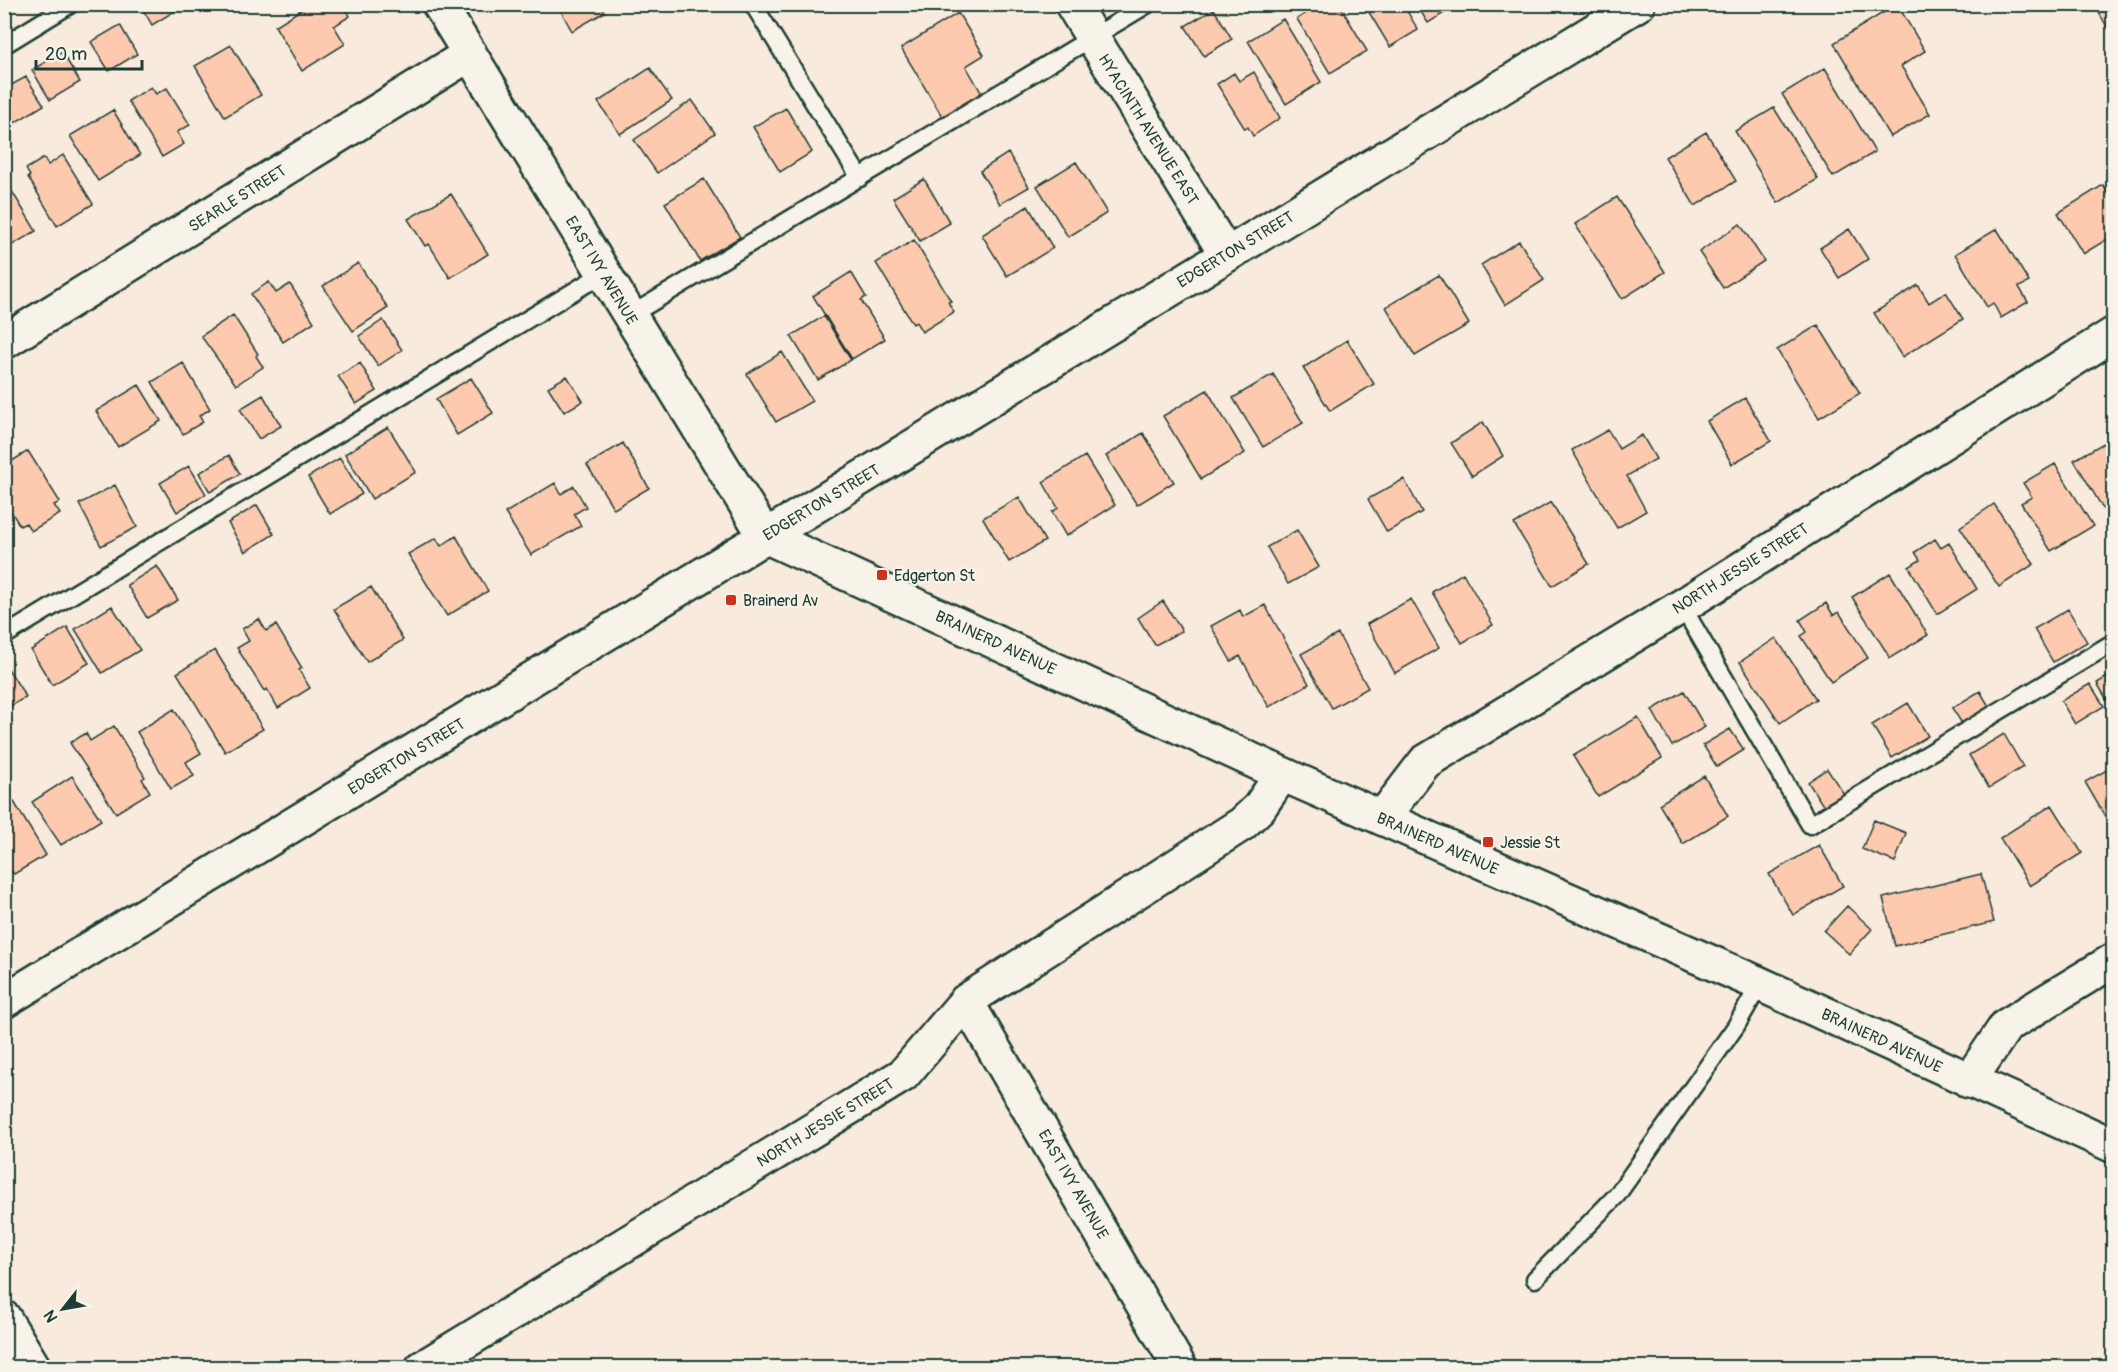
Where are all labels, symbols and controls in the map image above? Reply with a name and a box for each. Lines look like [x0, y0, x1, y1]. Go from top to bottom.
scale bar [36, 33, 142, 71]
text: 20 m [45, 43, 87, 66]
street label: HYACINTH AVENUE EAST [1094, 50, 1203, 209]
street label: SEARLE STREET [185, 161, 290, 237]
street label: EDGERTON STREET [1173, 207, 1298, 293]
street label: EAST IVY AVENUE [561, 212, 642, 329]
street label: EDGERTON STREET [759, 460, 884, 546]
street label: NORTH JESSIE STREET [1669, 519, 1812, 619]
place label: Edgerton St [894, 566, 975, 586]
marker: Edgerton St [875, 568, 889, 582]
place label: Brainerd Av [743, 591, 818, 611]
marker: Brainerd Av [724, 593, 738, 607]
street label: BRAINERD AVENUE [932, 606, 1059, 680]
street label: EDGERTON STREET [344, 714, 469, 800]
street label: BRAINERD AVENUE [1374, 808, 1502, 880]
place label: Jessie St [1500, 833, 1560, 853]
marker: Jessie St [1481, 835, 1495, 849]
street label: BRAINERD AVENUE [1818, 1004, 1945, 1078]
street label: NORTH JESSIE STREET [753, 1074, 898, 1172]
street label: EAST IVY AVENUE [1034, 1126, 1113, 1243]
north arrow [33, 1279, 93, 1339]
text: N [40, 1306, 62, 1326]

